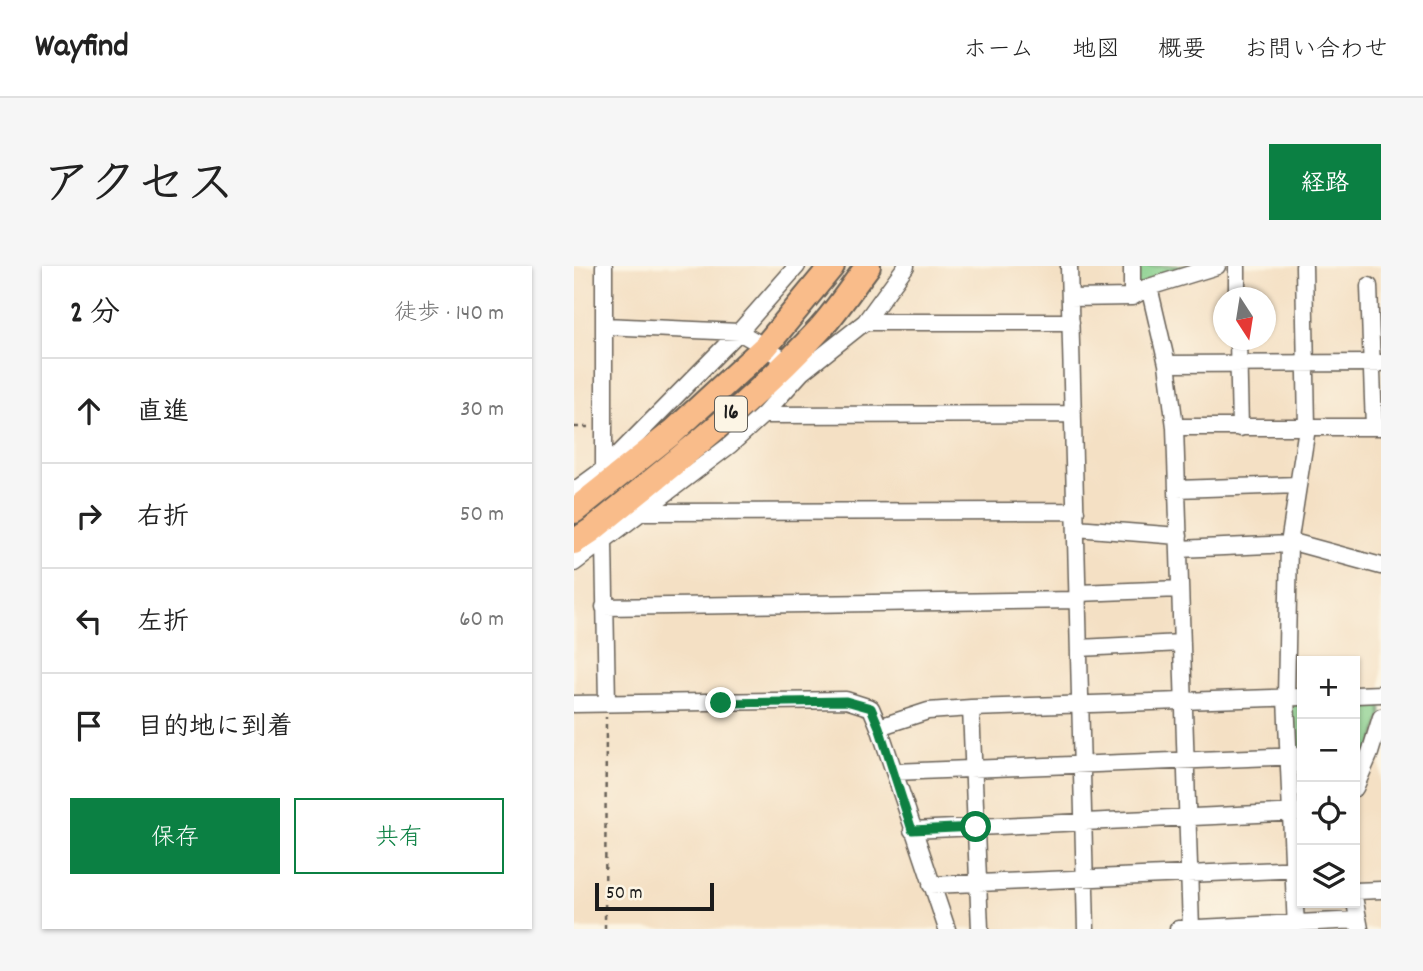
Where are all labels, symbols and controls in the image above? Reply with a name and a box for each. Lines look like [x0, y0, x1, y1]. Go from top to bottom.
text: Wayfind [35, 25, 129, 72]
text: ホーム [963, 34, 1034, 68]
text: 地図 [1072, 34, 1120, 68]
text: 概要 [1158, 34, 1206, 68]
text: お問い合わせ [1244, 34, 1388, 68]
button: 経路 [1269, 144, 1381, 220]
text: アクセス [42, 153, 235, 223]
north arrow [1213, 287, 1276, 350]
text: 2 分 [70, 294, 120, 337]
text: 徒歩 · 140 m [394, 298, 504, 331]
icon: ahead [70, 392, 108, 430]
text: 30 m [460, 394, 504, 427]
text: 直進 [137, 395, 189, 432]
road number: 16 [715, 396, 747, 432]
icon: right [70, 497, 108, 535]
text: 50 m [460, 499, 504, 532]
text: 右折 [137, 500, 189, 537]
icon: left [70, 602, 108, 640]
text: 60 m [459, 604, 504, 637]
text: 左折 [137, 605, 189, 642]
map controls [1297, 656, 1360, 908]
button: + [1297, 656, 1360, 719]
route end [705, 687, 736, 718]
icon: arrive [70, 707, 108, 745]
text: 目的地に到着 [137, 710, 293, 747]
button: − [1297, 719, 1360, 782]
button: locate [1297, 782, 1360, 845]
button: 保存 [70, 798, 280, 874]
button: 共有 [294, 798, 504, 874]
route start [960, 811, 991, 842]
button: layers [1297, 845, 1360, 908]
scale bar [595, 880, 714, 912]
text: 50 m [606, 881, 643, 908]

